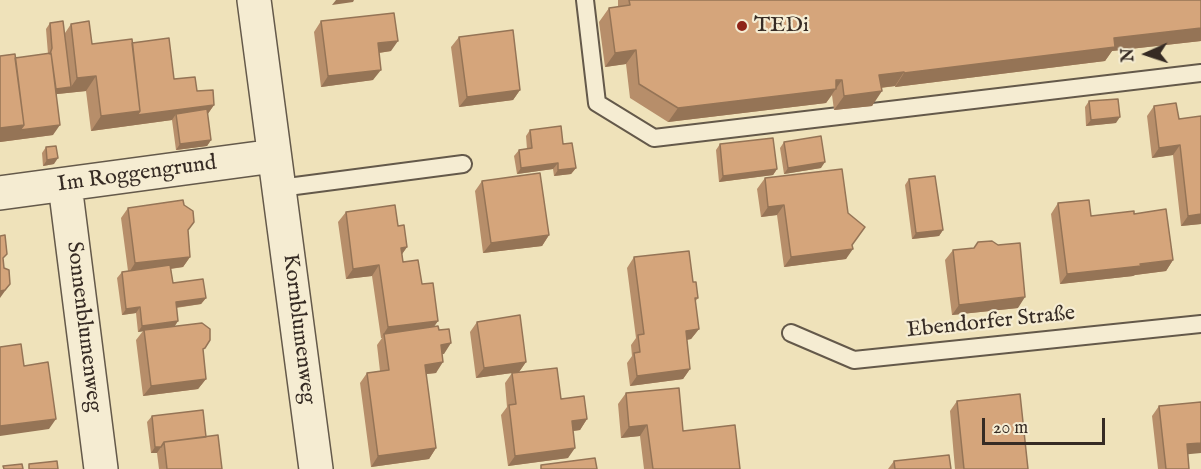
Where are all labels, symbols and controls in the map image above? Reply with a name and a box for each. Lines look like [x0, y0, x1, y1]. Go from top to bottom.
place label: TEDi [754, 13, 809, 39]
marker: TEDi [735, 19, 749, 33]
north arrow [1117, 24, 1177, 84]
text: N [1119, 48, 1139, 62]
street label: Im Roggengrund [56, 151, 218, 199]
street label: Sonnenblumenweg [59, 240, 107, 414]
street label: Kornblumenweg [276, 252, 320, 406]
street label: Ebendorfer Straße [905, 301, 1077, 345]
scale bar [985, 406, 1108, 444]
text: 20 m [993, 417, 1028, 440]

